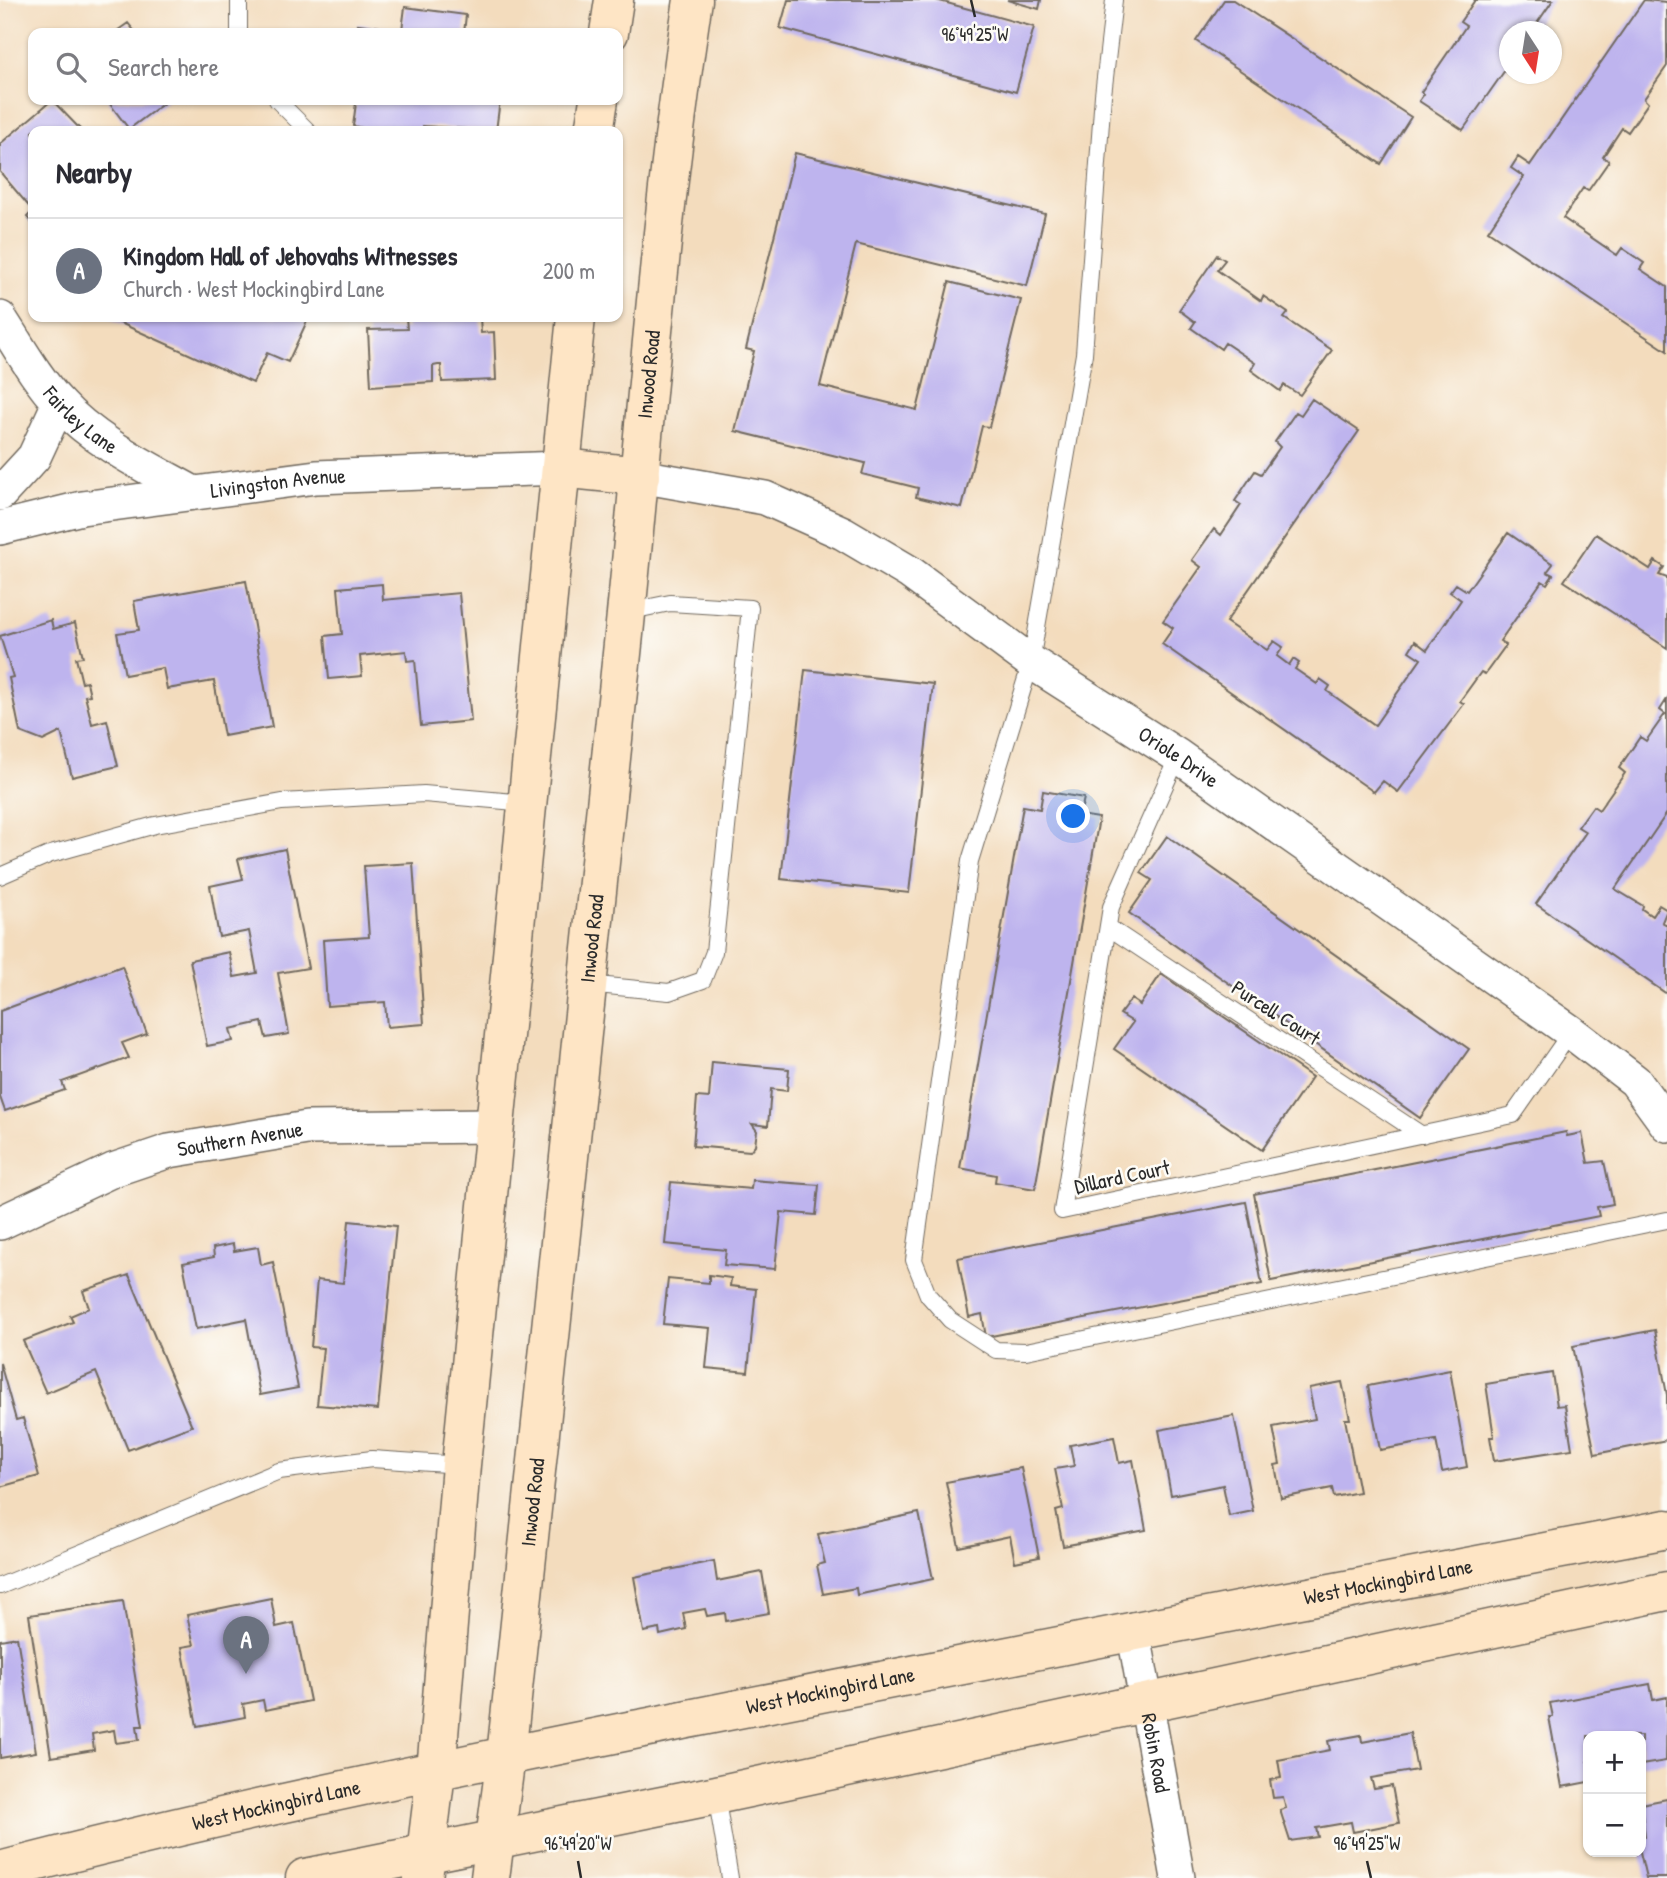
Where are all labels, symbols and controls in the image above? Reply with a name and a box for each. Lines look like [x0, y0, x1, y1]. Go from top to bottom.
north arrow [1499, 21, 1562, 84]
text: 96°49'25"W [942, 22, 1008, 47]
search box [28, 28, 623, 105]
icon: search [52, 48, 90, 86]
text: Search here [108, 49, 219, 84]
text: Nearby [56, 152, 132, 192]
text: Kingdom Hall of Jehovahs Witnesses [123, 238, 458, 273]
text: A [73, 255, 85, 286]
text: 200 m [543, 255, 595, 286]
text: Church · West Mockingbird Lane [123, 273, 385, 304]
street label: Inwood Road [630, 329, 667, 420]
street label: Fairley Lane [36, 379, 124, 460]
street label: Livingston Avenue [209, 461, 346, 505]
street label: Oriole Drive [1133, 719, 1225, 794]
your location [1056, 799, 1090, 833]
street label: Inwood Road [572, 893, 611, 984]
street label: Purcell Court [1226, 973, 1327, 1053]
street label: Southern Avenue [175, 1114, 305, 1163]
street label: Dillard Court [1072, 1152, 1173, 1201]
street label: Inwood Road [513, 1457, 551, 1548]
street label: West Mockingbird Lane [1301, 1551, 1475, 1612]
pin: A [223, 1616, 269, 1674]
street label: West Mockingbird Lane [744, 1659, 917, 1721]
street label: Robin Road [1135, 1711, 1177, 1795]
map controls [1583, 1731, 1646, 1857]
button: + [1583, 1731, 1646, 1794]
street label: West Mockingbird Lane [189, 1772, 363, 1837]
button: − [1583, 1794, 1646, 1857]
text: 96°49'20"W [544, 1831, 612, 1856]
text: 96°49'25"W [1334, 1831, 1400, 1856]

